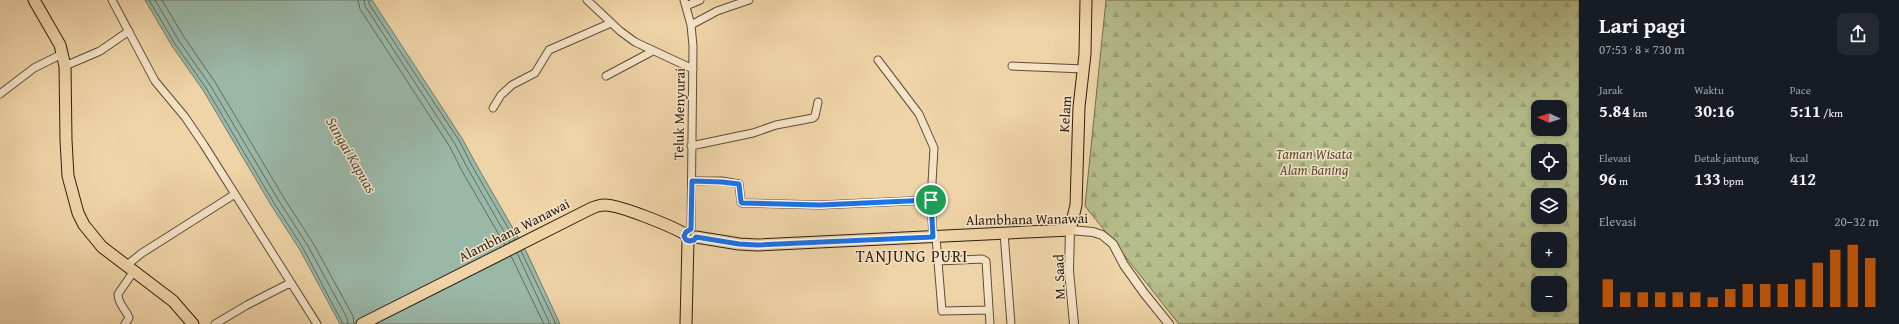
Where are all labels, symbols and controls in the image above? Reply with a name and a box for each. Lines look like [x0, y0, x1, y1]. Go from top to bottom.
text: Lari pagi [1599, 9, 1686, 41]
button: share [1837, 13, 1879, 55]
text: 07:53 · 8 × 730 m [1599, 40, 1685, 59]
street label: Teluk Menyurai [668, 68, 690, 160]
text: Jarak [1599, 82, 1623, 98]
text: Waktu [1694, 82, 1724, 98]
text: Pace [1790, 82, 1811, 98]
street label: Kelam [1054, 94, 1076, 133]
text: 5.84 [1599, 98, 1630, 123]
text: 30:16 [1694, 98, 1734, 123]
text: 5:11 [1790, 98, 1821, 123]
north arrow [1531, 100, 1567, 136]
map controls [1531, 100, 1567, 312]
text: km [1630, 105, 1647, 121]
text: /km [1821, 105, 1843, 121]
water label: Sungai Kapuas [321, 113, 382, 197]
park label: Taman Wisata Alam Baning [1276, 144, 1353, 180]
button: locate [1531, 144, 1567, 180]
text: Elevasi [1599, 150, 1631, 166]
text: Detak jantung [1694, 150, 1759, 166]
text: kcal [1790, 150, 1808, 166]
text: 96 [1599, 166, 1617, 191]
text: 133 [1694, 166, 1721, 191]
text: 412 [1790, 166, 1816, 191]
text: m [1617, 173, 1628, 189]
text: bpm [1721, 173, 1744, 189]
pin [914, 183, 948, 217]
button: layers [1531, 188, 1567, 224]
icon: arrive [920, 189, 942, 211]
street label: Alambhana Wanawai [455, 193, 573, 267]
street label: Alambhana Wanawai [966, 208, 1088, 230]
text: Elevasi [1599, 212, 1637, 231]
text: 20–32 m [1834, 212, 1879, 231]
button: + [1531, 232, 1567, 268]
district label: TANJUNG PURI [856, 244, 968, 268]
street label: M. Saad [1048, 253, 1070, 300]
button: − [1531, 276, 1567, 312]

